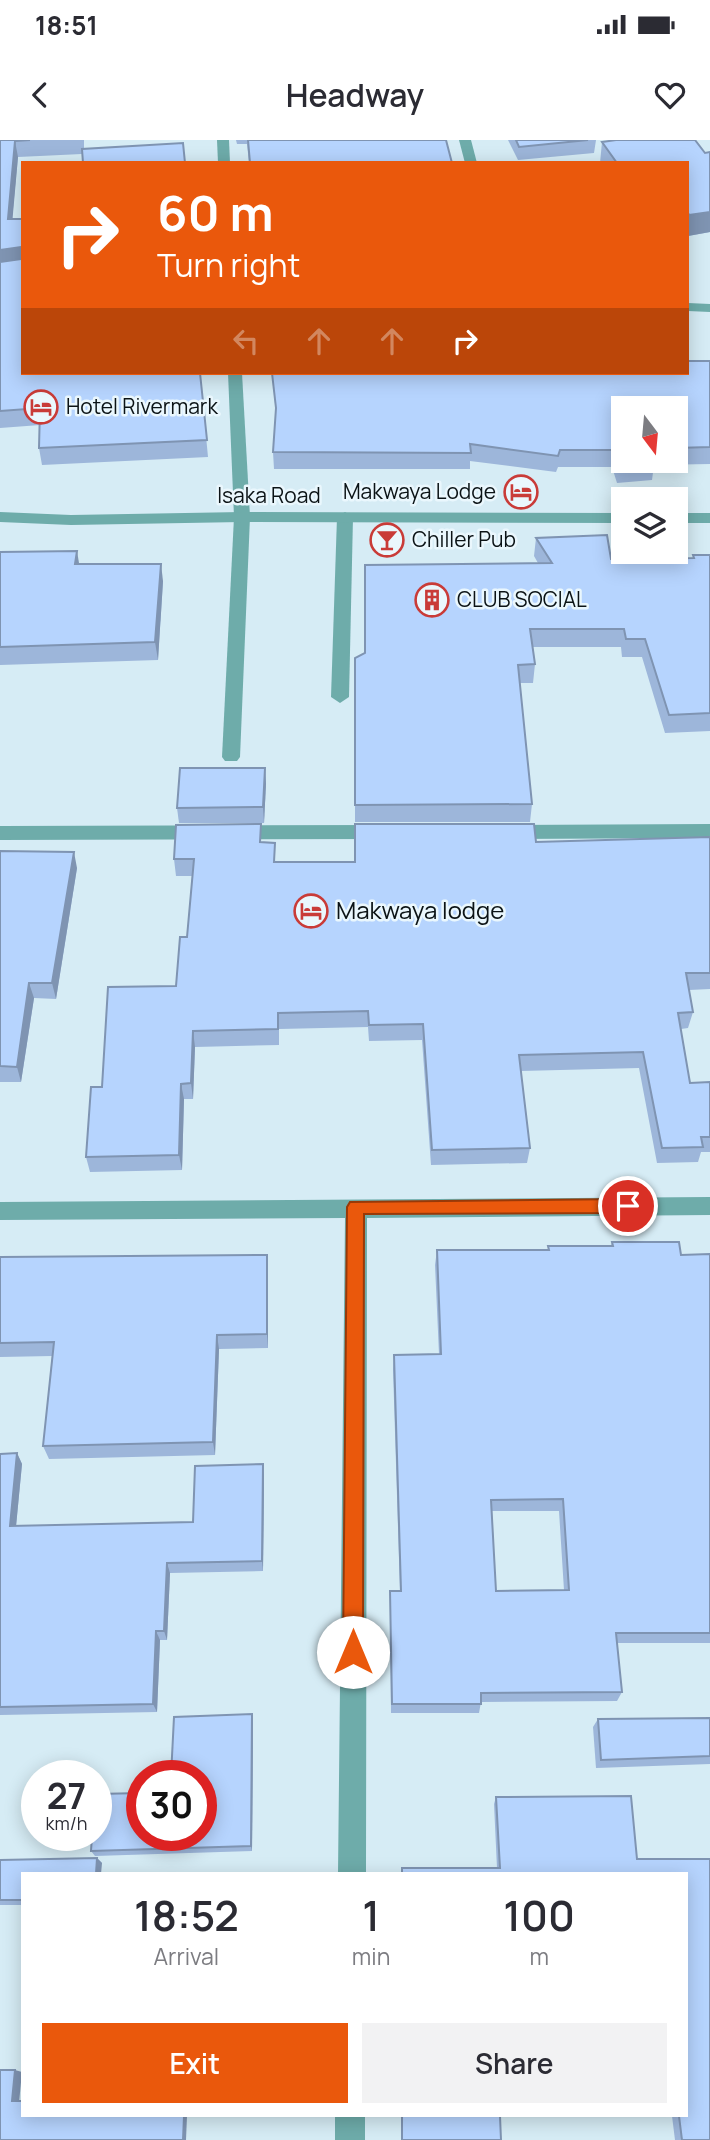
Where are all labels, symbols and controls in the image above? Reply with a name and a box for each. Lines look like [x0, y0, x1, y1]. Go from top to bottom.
text: 18:51 [35, 7, 98, 43]
text: Headway [286, 73, 424, 117]
icon: back [21, 76, 59, 114]
icon: heart [651, 76, 689, 114]
text: 60 m [157, 179, 274, 246]
icon: right [42, 189, 133, 280]
text: Turn right [157, 243, 300, 287]
icon: left [227, 322, 265, 360]
icon: ahead [300, 322, 338, 360]
icon: ahead [373, 322, 411, 360]
icon: right [446, 322, 484, 360]
hotel icon: Hotel Rivermark [22, 388, 60, 426]
place label: Hotel Rivermark [66, 392, 218, 420]
north arrow [611, 396, 688, 472]
map controls [611, 396, 688, 564]
hotel icon: Makwaya Lodge [502, 473, 540, 511]
place label: Makwaya Lodge [343, 477, 496, 505]
street label: Isaka Road [217, 481, 321, 509]
button: layers [611, 487, 688, 564]
bar icon: Chiller Pub [368, 521, 406, 559]
place label: Chiller Pub [412, 525, 516, 553]
building icon: CLUB SOCIAL [413, 581, 451, 619]
place label: CLUB SOCIAL [457, 585, 587, 613]
hotel icon: Makwaya lodge [292, 892, 330, 930]
place label: Makwaya lodge [336, 893, 504, 926]
pin [598, 1176, 658, 1236]
icon: arrive [609, 1187, 647, 1225]
position arrow [316, 1615, 390, 1689]
speed limit sign: 30 [126, 1760, 217, 1851]
text: 27 [47, 1772, 86, 1820]
text: km/h [46, 1811, 87, 1835]
text: 18:52 [134, 1886, 239, 1944]
text: 1 [362, 1886, 380, 1944]
text: 100 [503, 1886, 575, 1944]
text: Arrival [154, 1940, 219, 1972]
text: min [352, 1940, 390, 1972]
text: m [529, 1940, 549, 1972]
button: Exit [42, 2023, 348, 2103]
button: Share [362, 2023, 667, 2103]

